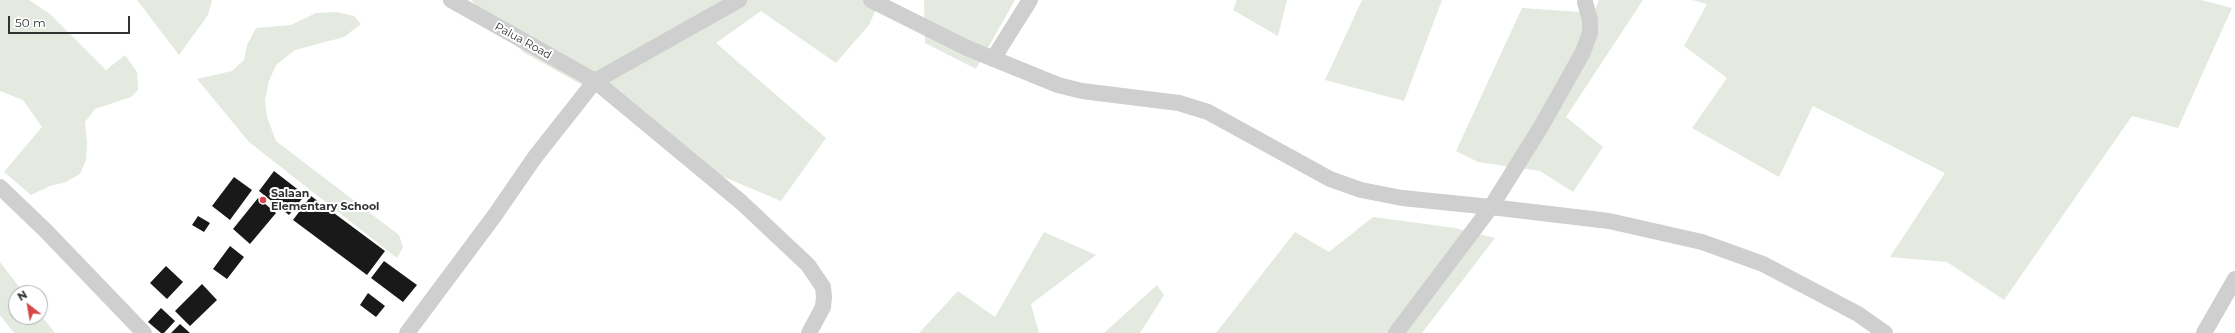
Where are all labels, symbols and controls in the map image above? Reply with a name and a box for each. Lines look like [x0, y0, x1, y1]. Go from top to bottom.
scale bar [10, 8, 132, 34]
text: 50 m [15, 15, 46, 30]
street label: Palua Road [492, 20, 554, 62]
place label: Salaan Elementary School [271, 187, 379, 213]
marker: Salaan Elementary School [258, 195, 268, 205]
north arrow [8, 285, 48, 325]
text: N [15, 287, 30, 304]

